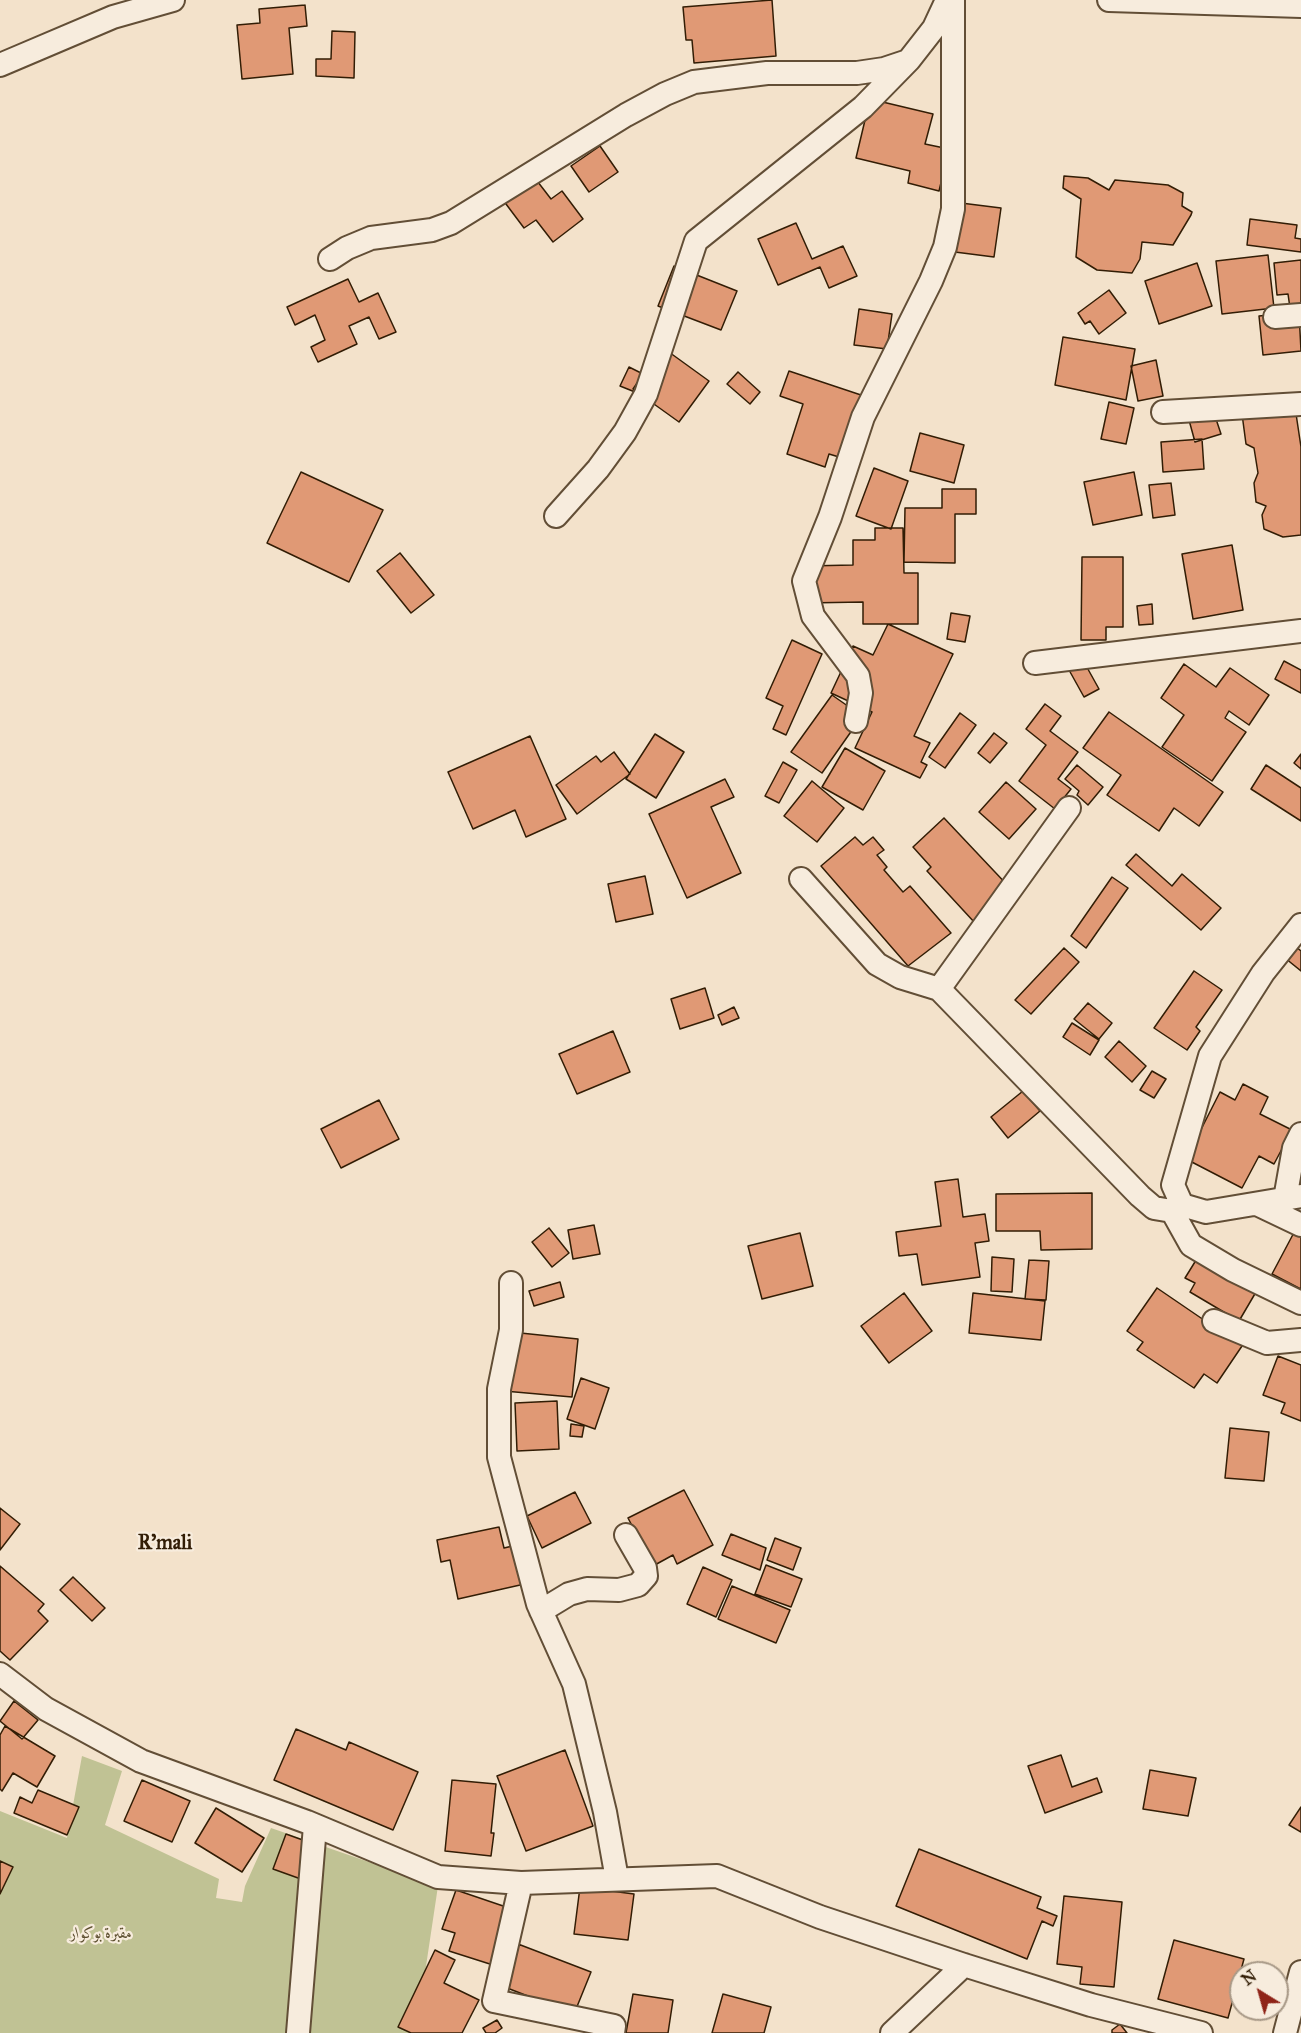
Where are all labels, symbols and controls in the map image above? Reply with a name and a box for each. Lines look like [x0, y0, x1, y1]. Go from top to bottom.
district label: R'mali [138, 1532, 192, 1556]
park label: مقبرة بوكوار [70, 1924, 132, 1944]
north arrow [1229, 1961, 1289, 2021]
text: N [1238, 1966, 1260, 1990]

